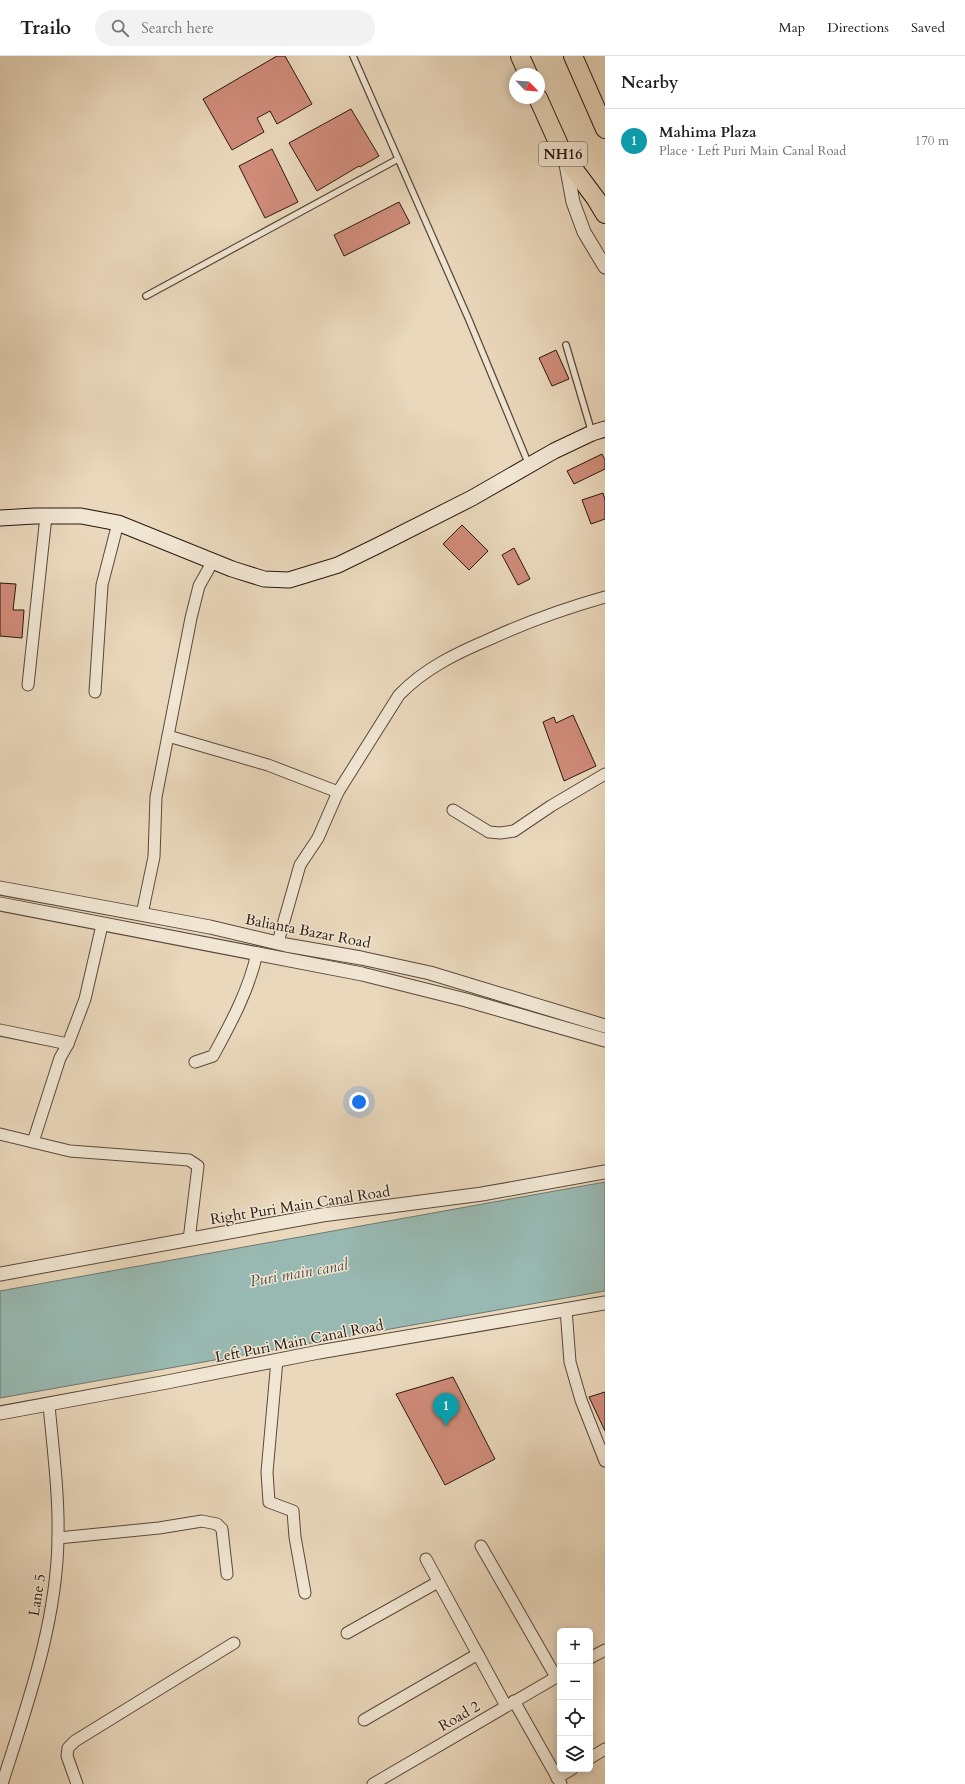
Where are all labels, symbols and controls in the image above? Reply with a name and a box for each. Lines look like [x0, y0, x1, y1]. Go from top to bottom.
search box [95, 10, 375, 46]
text: Trailo [20, 15, 71, 41]
icon: search [109, 17, 131, 39]
text: Search here [141, 18, 214, 38]
text: Map [779, 18, 805, 37]
text: Directions [827, 18, 889, 37]
text: Saved [911, 18, 945, 37]
north arrow [509, 68, 545, 104]
text: Nearby [621, 71, 678, 94]
text: Mahima Plaza [659, 122, 757, 142]
text: 1 [631, 132, 637, 150]
text: 170 m [915, 132, 949, 150]
road number: NH16 [539, 142, 587, 166]
text: Place · Left Puri Main Canal Road [659, 142, 846, 160]
street label: Balianta Bazar Road [244, 909, 372, 953]
your location [349, 1092, 369, 1112]
street label: Right Puri Main Canal Road [209, 1181, 391, 1229]
water label: Puri main canal [248, 1253, 350, 1292]
street label: Left Puri Main Canal Road [213, 1315, 385, 1367]
pin: 1 [433, 1393, 459, 1426]
street label: Lane 5 [24, 1572, 50, 1618]
map controls [557, 1628, 593, 1772]
button: + [557, 1628, 593, 1664]
button: − [557, 1664, 593, 1700]
street label: Road 2 [435, 1696, 484, 1736]
button: locate [557, 1700, 593, 1736]
button: layers [557, 1736, 593, 1772]

